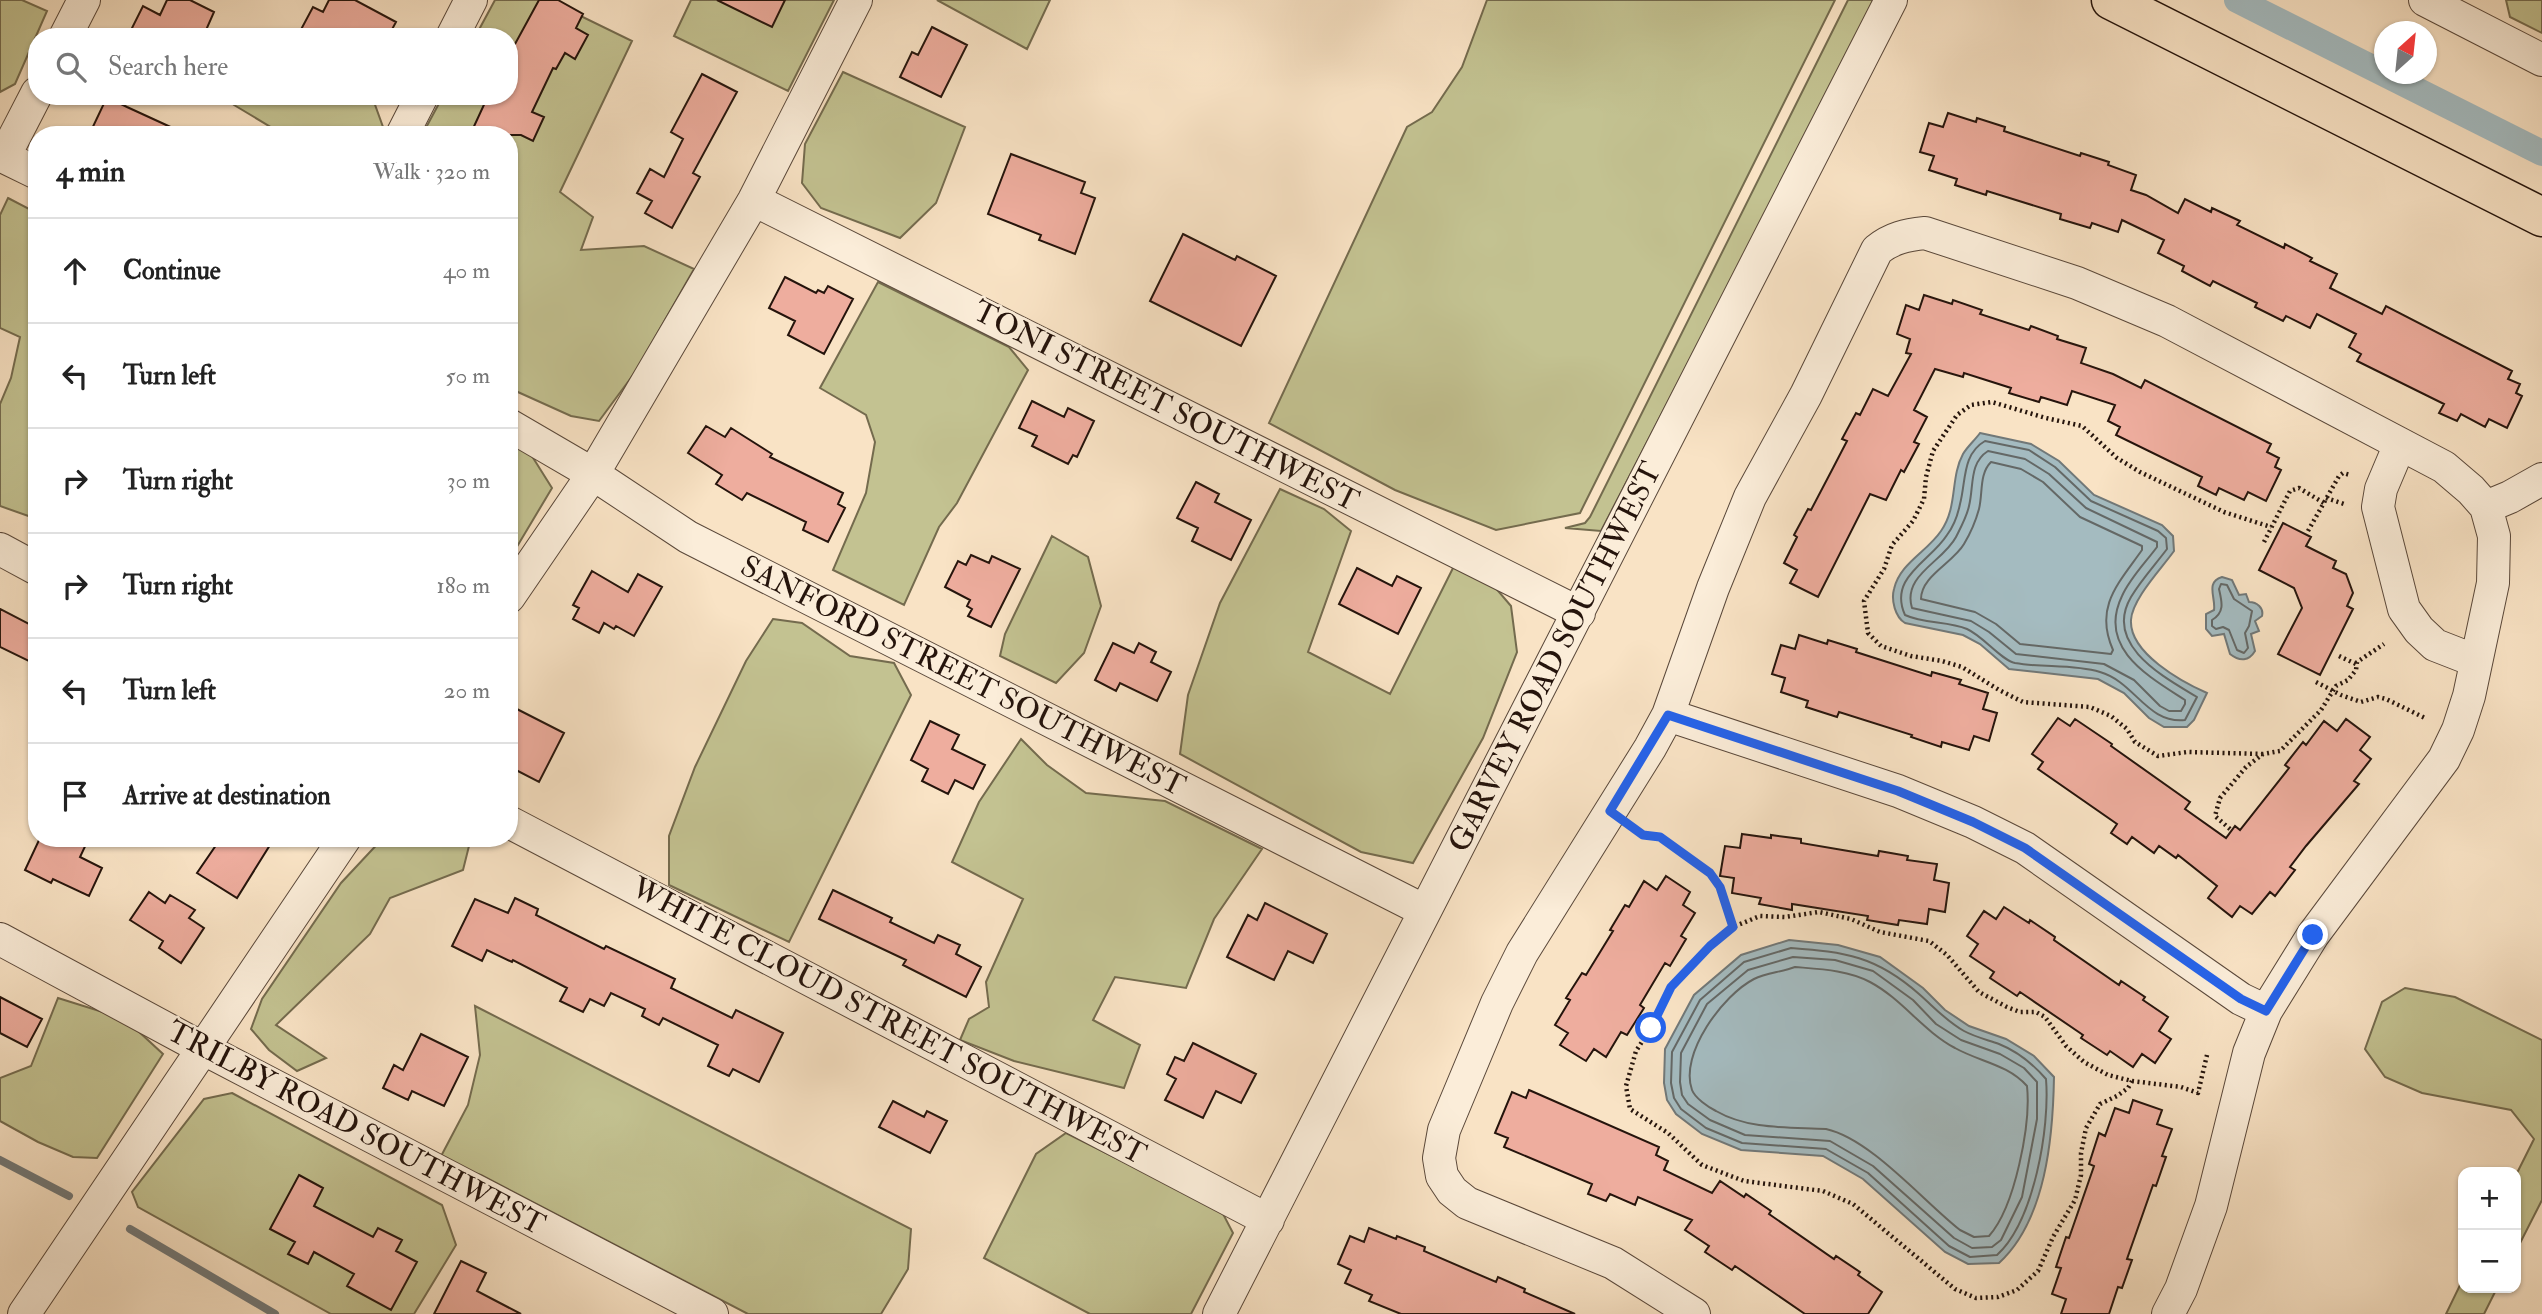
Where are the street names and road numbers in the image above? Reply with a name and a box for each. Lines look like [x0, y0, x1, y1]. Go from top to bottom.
street label: TONI STREET SOUTHWEST [967, 292, 1365, 520]
street label: GARVEY ROAD SOUTHWEST [1440, 456, 1670, 858]
street label: SANFORD STREET SOUTHWEST [735, 547, 1191, 805]
street label: WHITE CLOUD STREET SOUTHWEST [625, 869, 1153, 1173]
street label: TRILBY ROAD SOUTHWEST [161, 1012, 551, 1244]

